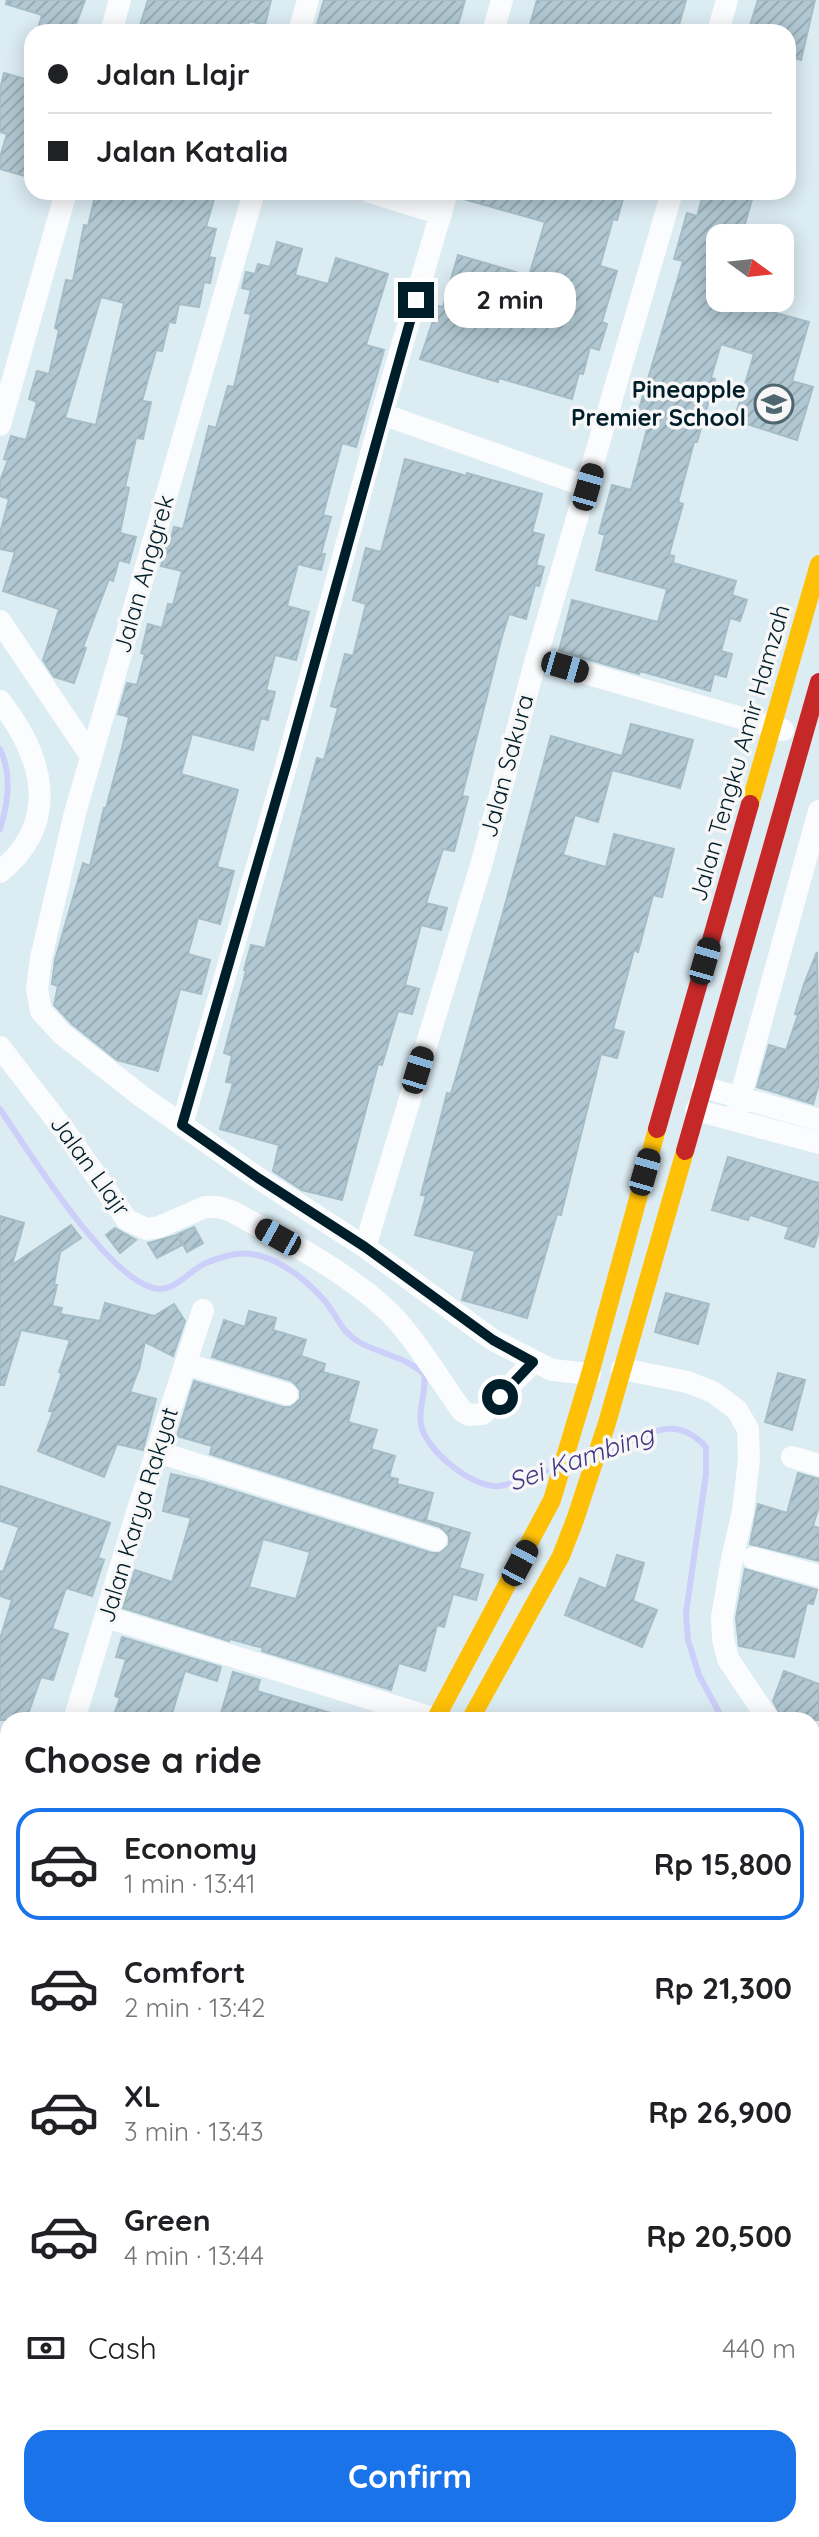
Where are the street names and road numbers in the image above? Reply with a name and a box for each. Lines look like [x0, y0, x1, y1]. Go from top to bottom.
street label: Jalan Anggrek [106, 491, 180, 656]
street label: Jalan Tengku Amir Hamzah [682, 601, 796, 905]
street label: Jalan Sakura [473, 691, 540, 840]
street label: Jalan Llajr [44, 1109, 137, 1222]
street label: Jalan Karya Rakyat [90, 1404, 184, 1626]

